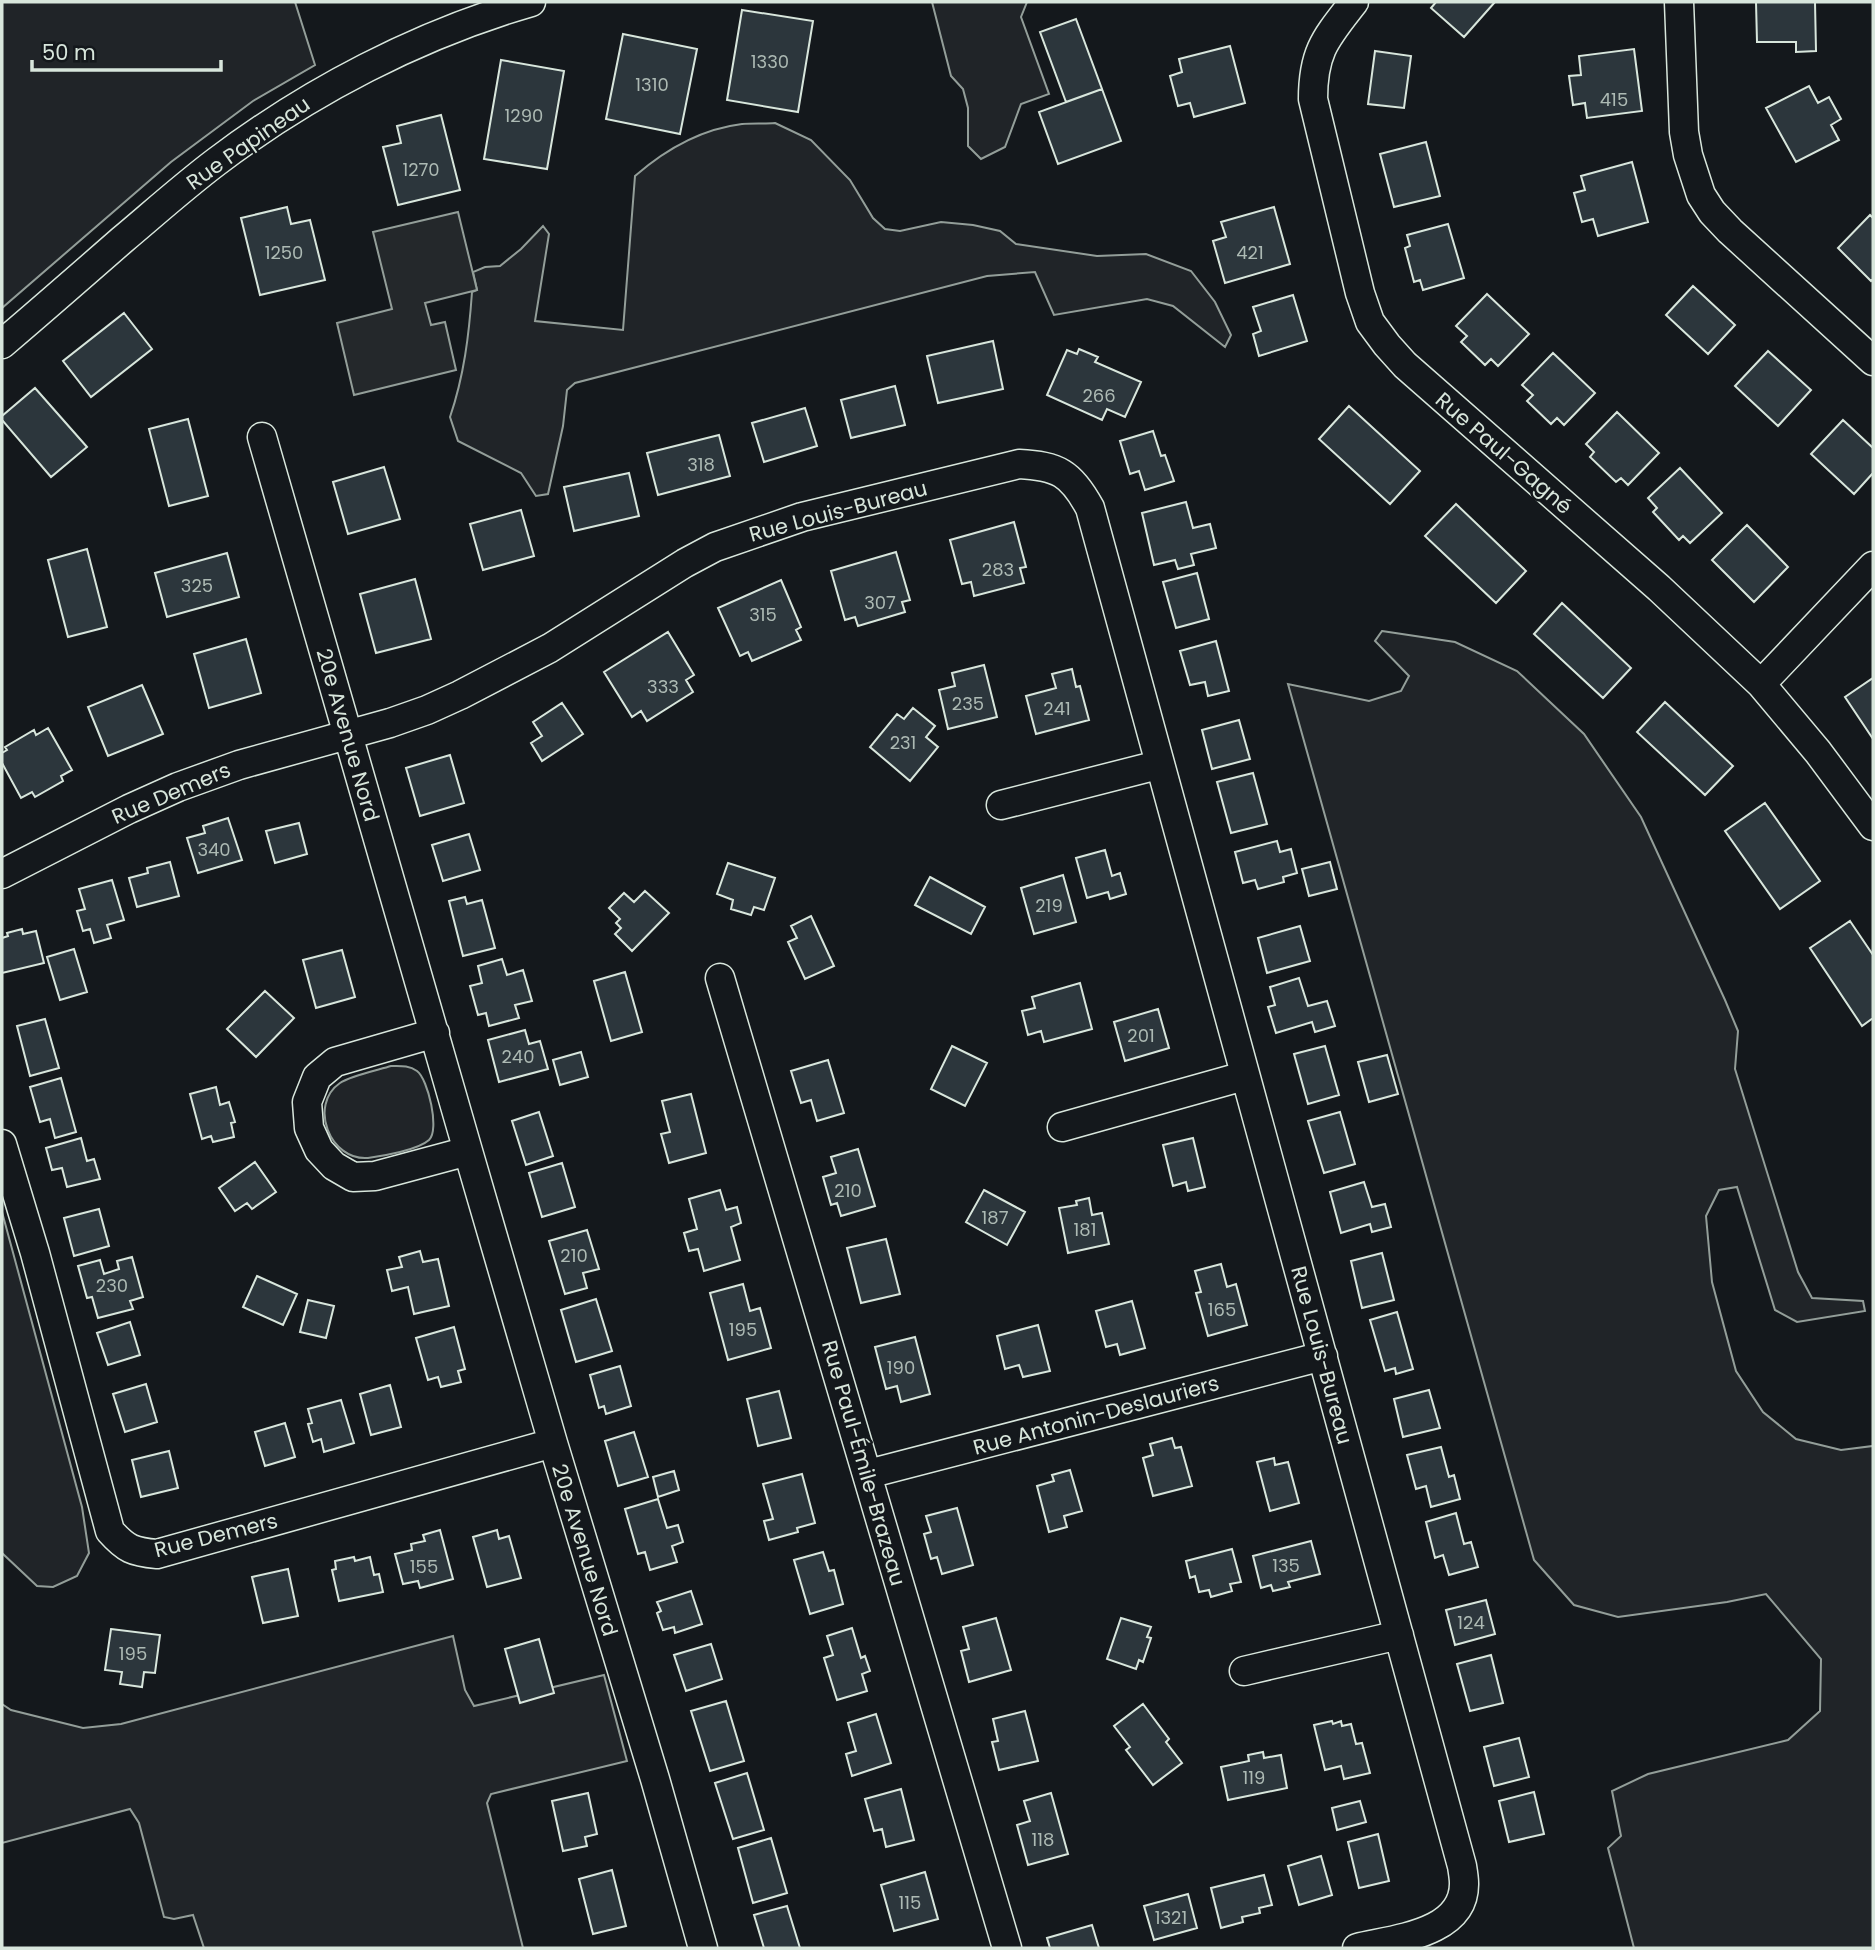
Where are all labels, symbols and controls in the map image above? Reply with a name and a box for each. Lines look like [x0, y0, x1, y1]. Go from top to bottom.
scale bar [32, 28, 220, 72]
text: 50 m [42, 38, 96, 67]
house number: 1330 [751, 49, 789, 74]
house number: 1310 [635, 72, 669, 97]
house number: 415 [1600, 87, 1628, 112]
street label: Rue Papineau [180, 90, 316, 196]
house number: 1290 [505, 103, 543, 128]
house number: 1270 [402, 157, 440, 182]
house number: 1250 [265, 240, 303, 265]
house number: 421 [1236, 240, 1264, 265]
house number: 266 [1082, 383, 1116, 408]
street label: Rue Paul-Gagné [1429, 385, 1579, 521]
house number: 318 [687, 452, 715, 477]
street label: Rue Louis-Bureau [746, 473, 930, 549]
house number: 283 [982, 557, 1014, 582]
house number: 325 [181, 573, 213, 598]
house number: 307 [864, 590, 896, 615]
house number: 315 [749, 602, 777, 627]
street label: 20e Avenue Nord [309, 645, 387, 825]
house number: 333 [647, 674, 679, 699]
house number: 235 [952, 691, 984, 716]
house number: 241 [1043, 696, 1071, 721]
house number: 231 [890, 730, 916, 755]
street label: Rue Demers [107, 755, 235, 831]
house number: 340 [197, 837, 231, 862]
house number: 219 [1035, 893, 1063, 918]
house number: 201 [1127, 1023, 1155, 1048]
house number: 240 [502, 1044, 534, 1069]
house number: 210 [834, 1178, 862, 1203]
house number: 187 [982, 1205, 1009, 1230]
house number: 181 [1074, 1217, 1096, 1242]
house number: 210 [560, 1243, 588, 1268]
street label: Rue Louis-Bureau [1284, 1263, 1360, 1447]
house number: 230 [96, 1273, 128, 1298]
house number: 165 [1208, 1297, 1236, 1322]
house number: 195 [729, 1317, 757, 1342]
street label: Rue Paul-Émile-Brazeau [815, 1337, 913, 1589]
house number: 190 [887, 1355, 915, 1380]
street label: Rue Antonin-Deslauriers [970, 1368, 1222, 1462]
street label: 20e Avenue Nord [545, 1460, 625, 1640]
street label: Rue Demers [151, 1506, 281, 1564]
house number: 135 [1272, 1553, 1300, 1578]
house number: 155 [410, 1554, 438, 1579]
house number: 124 [1457, 1610, 1485, 1635]
house number: 195 [119, 1641, 147, 1666]
house number: 119 [1243, 1765, 1265, 1790]
house number: 118 [1032, 1827, 1054, 1852]
house number: 115 [899, 1890, 921, 1915]
house number: 1321 [1155, 1905, 1187, 1930]

